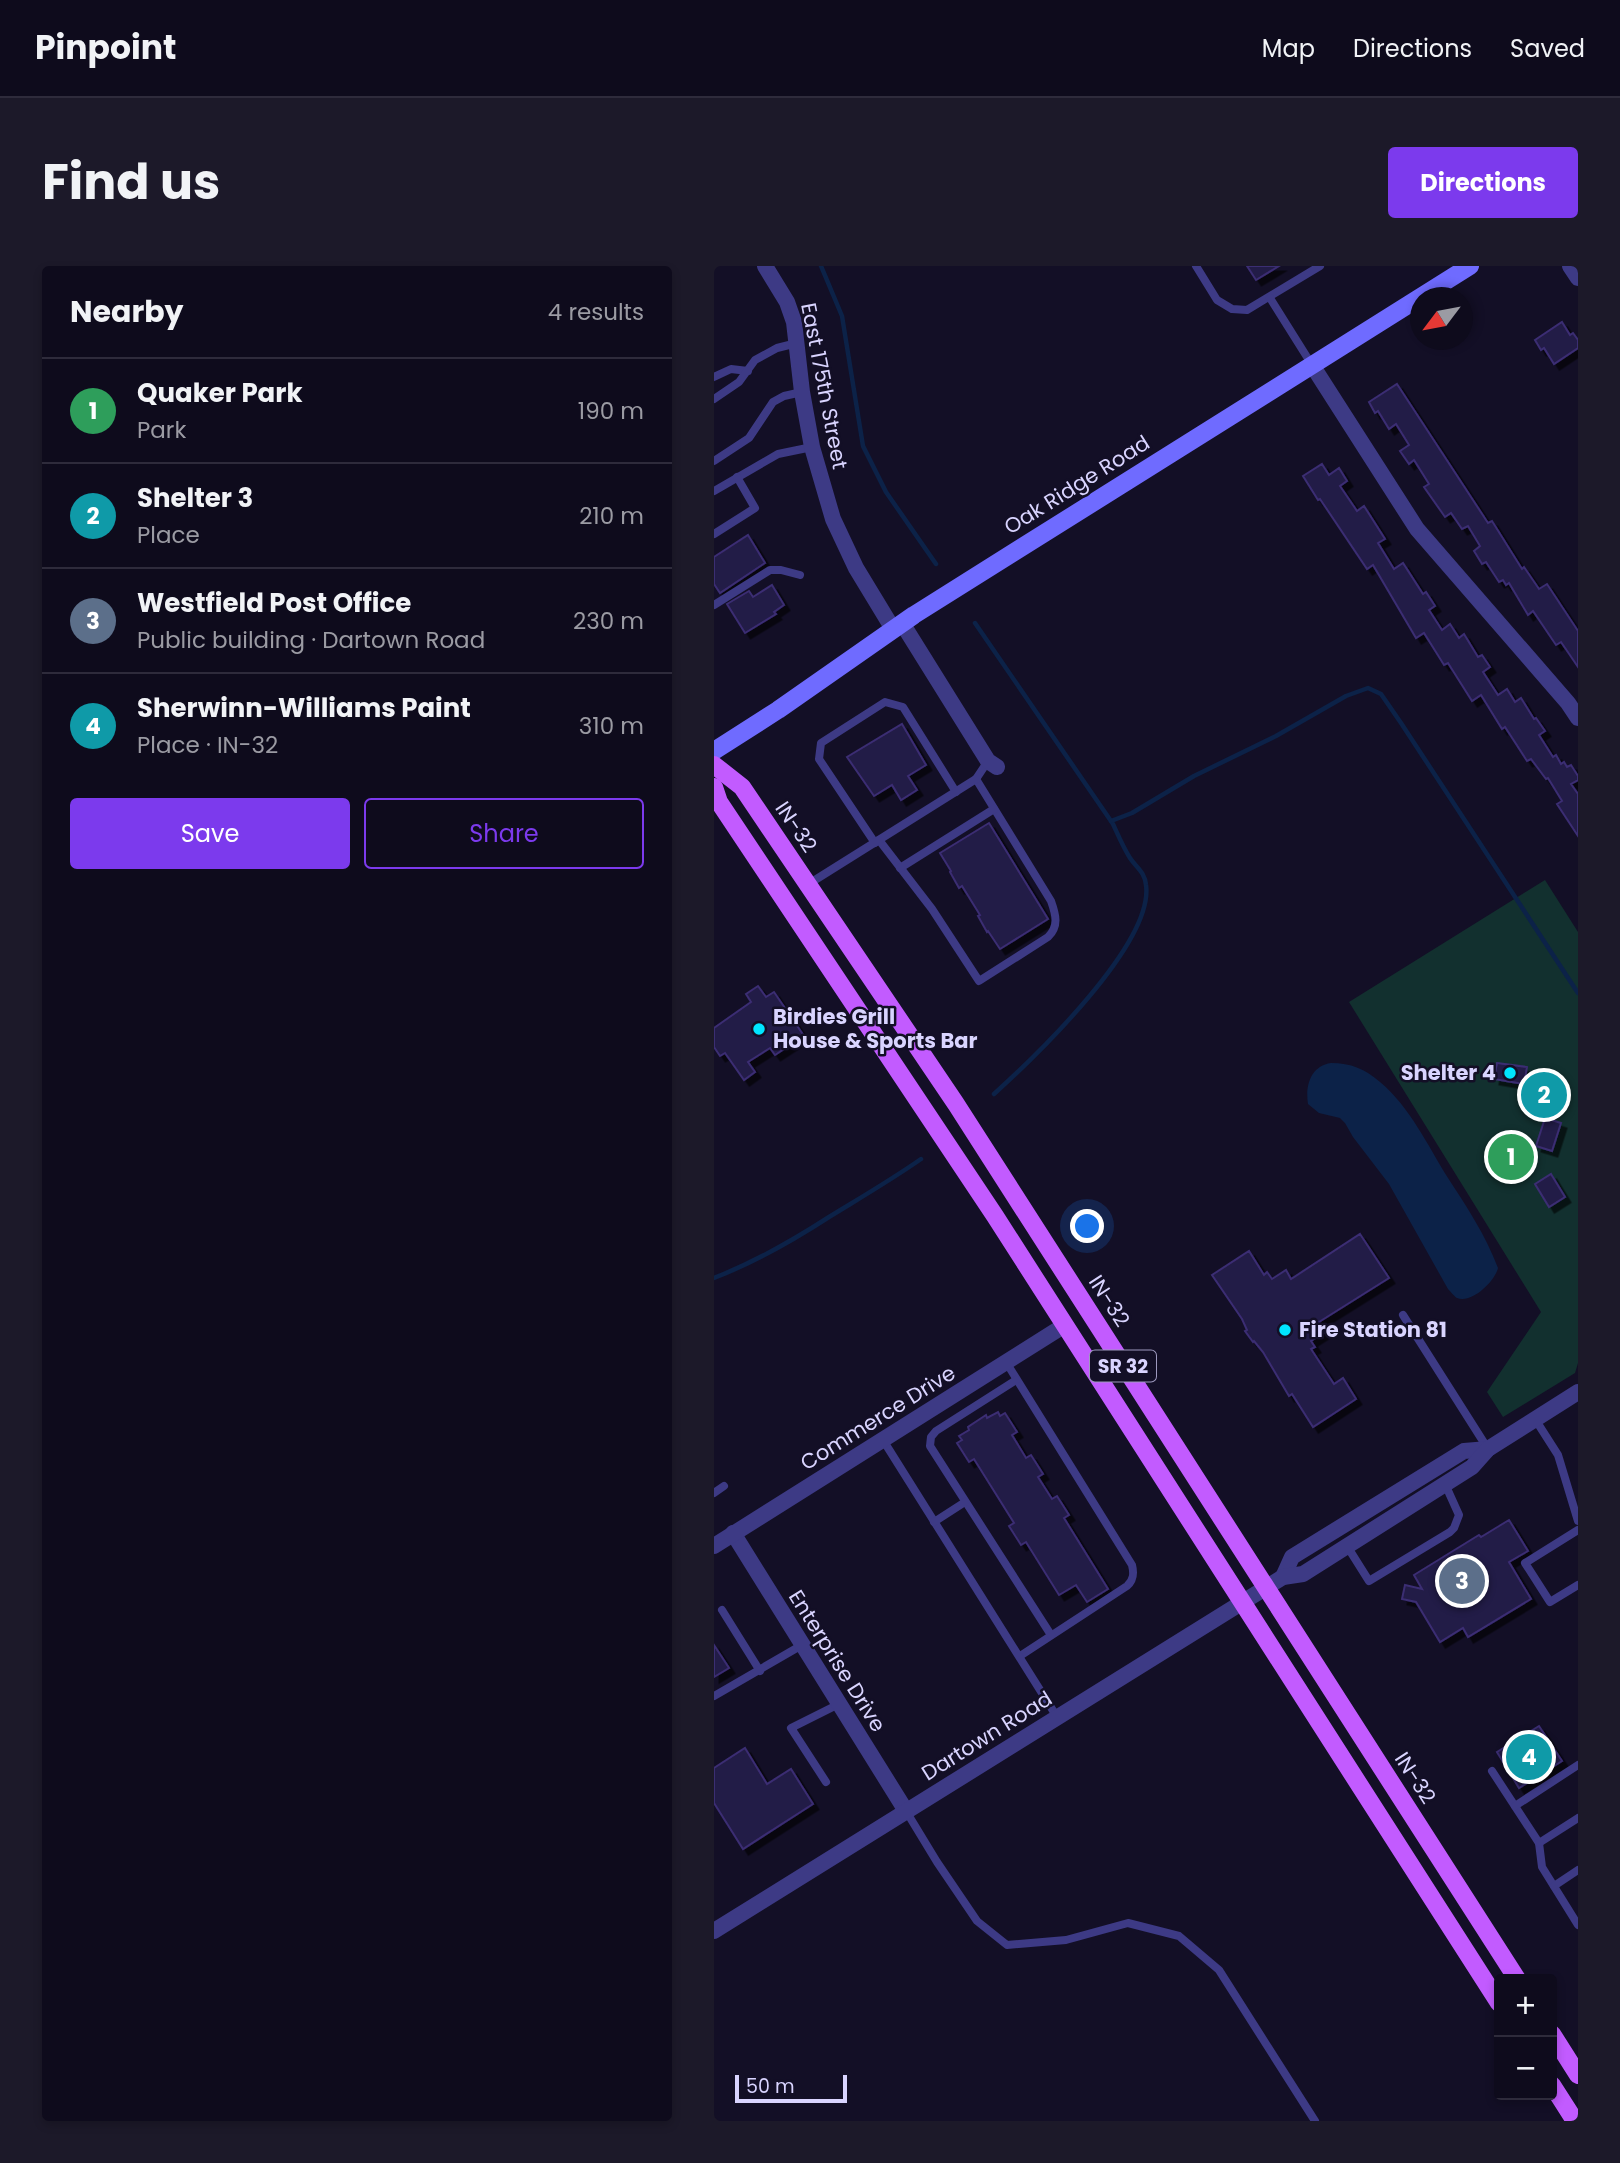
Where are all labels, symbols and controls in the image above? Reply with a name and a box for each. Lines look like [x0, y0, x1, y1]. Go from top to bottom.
text: Pinpoint [35, 24, 176, 71]
text: Map [1262, 32, 1315, 65]
text: Directions [1353, 32, 1472, 65]
text: Saved [1510, 32, 1585, 65]
button: Directions [1388, 147, 1578, 218]
text: Find us [42, 148, 220, 216]
north arrow [1410, 287, 1473, 350]
text: Nearby [70, 290, 184, 333]
text: 4 results [548, 296, 644, 328]
street label: East 175th Street [794, 300, 855, 471]
text: Quaker Park [137, 375, 302, 411]
text: 1 [89, 395, 97, 427]
text: 190 m [578, 395, 644, 427]
text: Park [137, 414, 186, 446]
street label: Oak Ridge Road [998, 428, 1155, 541]
text: Shelter 3 [137, 480, 253, 516]
text: 2 [86, 500, 100, 532]
text: 210 m [579, 500, 644, 532]
text: Place [137, 519, 200, 551]
text: Westfield Post Office [137, 585, 411, 621]
text: 3 [86, 605, 100, 637]
text: 230 m [573, 605, 644, 637]
text: Public building · Dartown Road [137, 624, 485, 656]
text: Sherwinn-Williams Paint [137, 690, 471, 726]
text: 4 [85, 710, 101, 742]
text: 310 m [579, 710, 644, 742]
text: Place · IN-32 [137, 729, 278, 761]
street label: IN-32 [769, 795, 824, 858]
button: Save [70, 798, 350, 869]
button: Share [364, 798, 644, 869]
place label: Birdies Grill House & Sports Bar [773, 1002, 978, 1055]
marker: Birdies Grill House & Sports Bar [751, 1021, 767, 1037]
place label: Shelter 4 [1401, 1058, 1496, 1087]
marker: Shelter 4 [1502, 1065, 1518, 1081]
pin: 2 [1521, 1069, 1567, 1121]
pin: 1 [1488, 1131, 1534, 1183]
your location [1070, 1209, 1104, 1243]
street label: IN-32 [1082, 1269, 1137, 1332]
place label: Fire Station 81 [1299, 1315, 1447, 1344]
marker: Fire Station 81 [1277, 1322, 1293, 1338]
road number: SR 32 [1090, 1350, 1156, 1382]
street label: Commerce Drive [795, 1358, 961, 1477]
pin: 3 [1439, 1555, 1485, 1607]
street label: Enterprise Drive [782, 1584, 893, 1737]
street label: Dartown Road [916, 1684, 1058, 1787]
pin: 4 [1506, 1731, 1552, 1783]
street label: IN-32 [1388, 1746, 1443, 1809]
map controls [1494, 1974, 1557, 2100]
button: + [1494, 1974, 1557, 2037]
button: − [1494, 2037, 1557, 2100]
scale bar [735, 2072, 847, 2104]
text: 50 m [746, 2073, 795, 2100]

